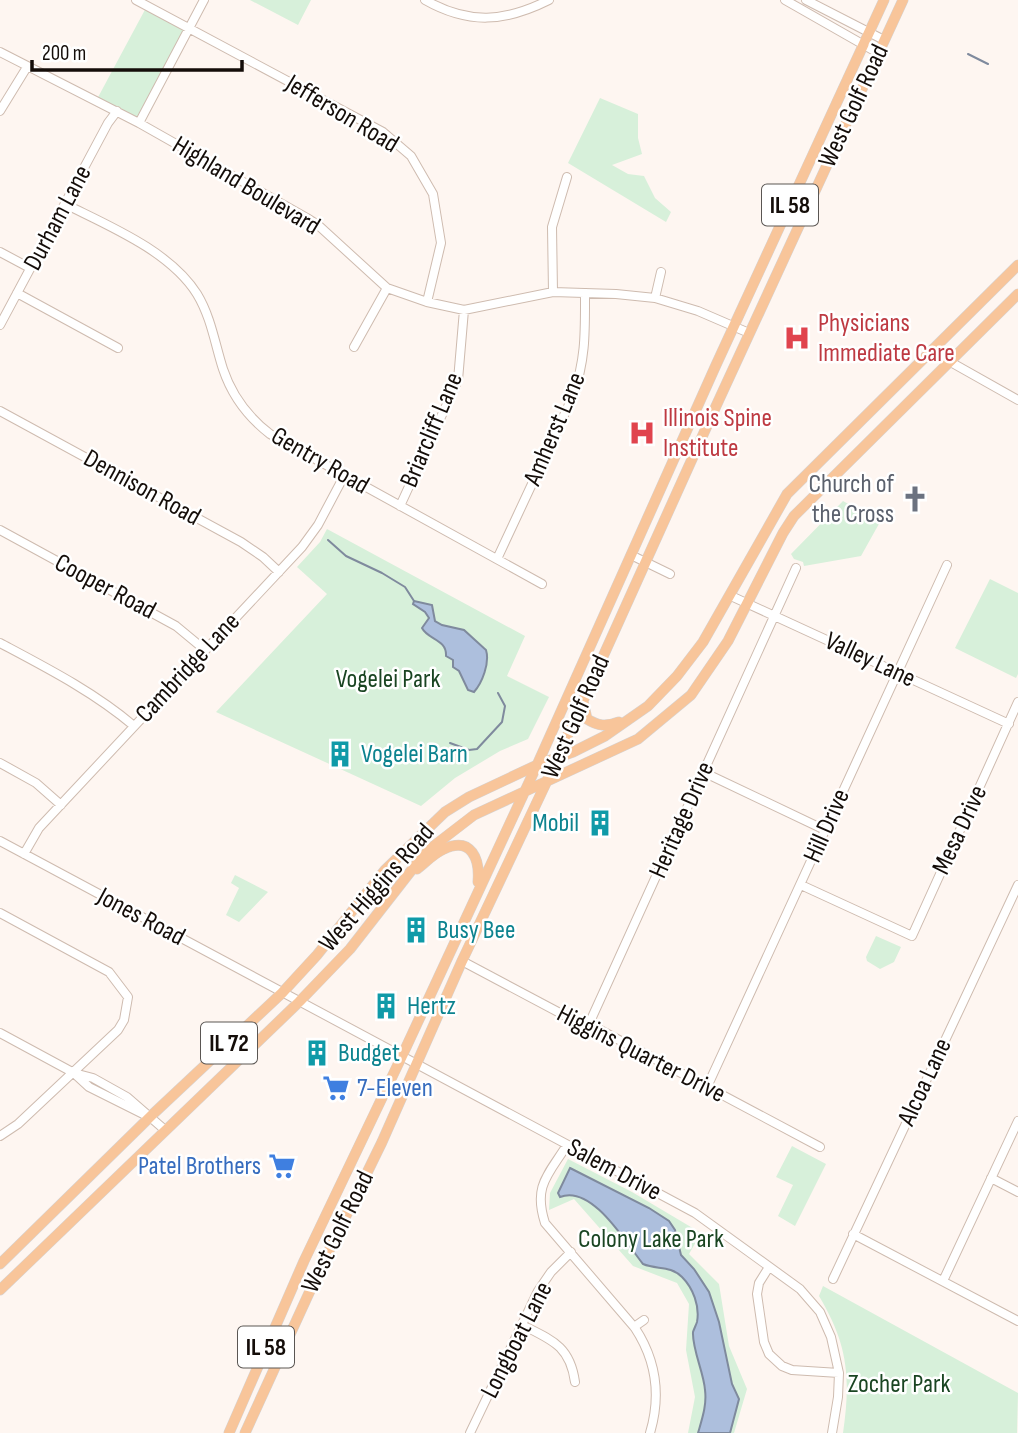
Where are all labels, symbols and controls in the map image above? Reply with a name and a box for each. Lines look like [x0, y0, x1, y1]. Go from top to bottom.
scale bar [32, 28, 242, 72]
street label: West Golf Road [812, 40, 896, 172]
text: 200 m [42, 41, 86, 66]
street label: Jefferson Road [279, 68, 404, 160]
street label: Highland Boulevard [167, 130, 325, 242]
street label: Durham Lane [17, 160, 99, 276]
road number: IL 58 [762, 184, 818, 226]
place label: Physicians Immediate Care [818, 308, 955, 369]
hospital icon: Physicians Immediate Care [782, 323, 812, 353]
street label: Briarcliff Lane [394, 368, 470, 492]
street label: Amherst Lane [517, 368, 593, 491]
place label: Illinois Spine Institute [663, 403, 772, 464]
hospital icon: Illinois Spine Institute [627, 418, 657, 448]
street label: Gentry Road [266, 421, 374, 501]
street label: Dennison Road [78, 443, 206, 533]
place label: Church of the Cross [808, 469, 894, 530]
church icon: Church of the Cross [900, 484, 930, 514]
street label: Cooper Road [49, 547, 161, 627]
street label: Cambridge Lane [129, 607, 247, 729]
street label: Valley Lane [820, 626, 920, 694]
street label: West Golf Road [535, 650, 617, 784]
park label: Vogelei Park [336, 664, 440, 695]
building icon: Vogelei Barn [325, 739, 355, 769]
place label: Vogelei Barn [361, 739, 468, 770]
street label: Heritage Drive [643, 757, 721, 883]
street label: Mesa Drive [926, 781, 994, 879]
street label: Hill Drive [797, 784, 857, 868]
place label: Mobil [532, 808, 579, 839]
building icon: Mobil [585, 808, 615, 838]
street label: West Higgins Road [313, 818, 441, 958]
street label: Jones Road [91, 881, 190, 953]
building icon: Busy Bee [401, 915, 431, 945]
place label: Busy Bee [437, 915, 515, 946]
building icon: Hertz [371, 991, 401, 1021]
place label: Hertz [407, 991, 456, 1022]
street label: Higgins Quarter Drive [552, 998, 730, 1110]
road number: IL 72 [201, 1023, 257, 1064]
street label: Alcoa Lane [891, 1033, 959, 1131]
building icon: Budget [302, 1038, 332, 1068]
place label: Budget [338, 1038, 400, 1069]
supermarket icon: 7-Eleven [321, 1073, 351, 1103]
place label: 7-Eleven [357, 1073, 433, 1104]
street label: Salem Drive [561, 1132, 667, 1208]
place label: Patel Brothers [138, 1151, 261, 1182]
supermarket icon: Patel Brothers [267, 1151, 297, 1181]
street label: West Golf Road [295, 1166, 381, 1298]
park label: Colony Lake Park [578, 1224, 724, 1255]
street label: Longboat Lane [474, 1277, 560, 1403]
road number: IL 58 [238, 1326, 294, 1367]
park label: Zocher Park [848, 1369, 950, 1400]

